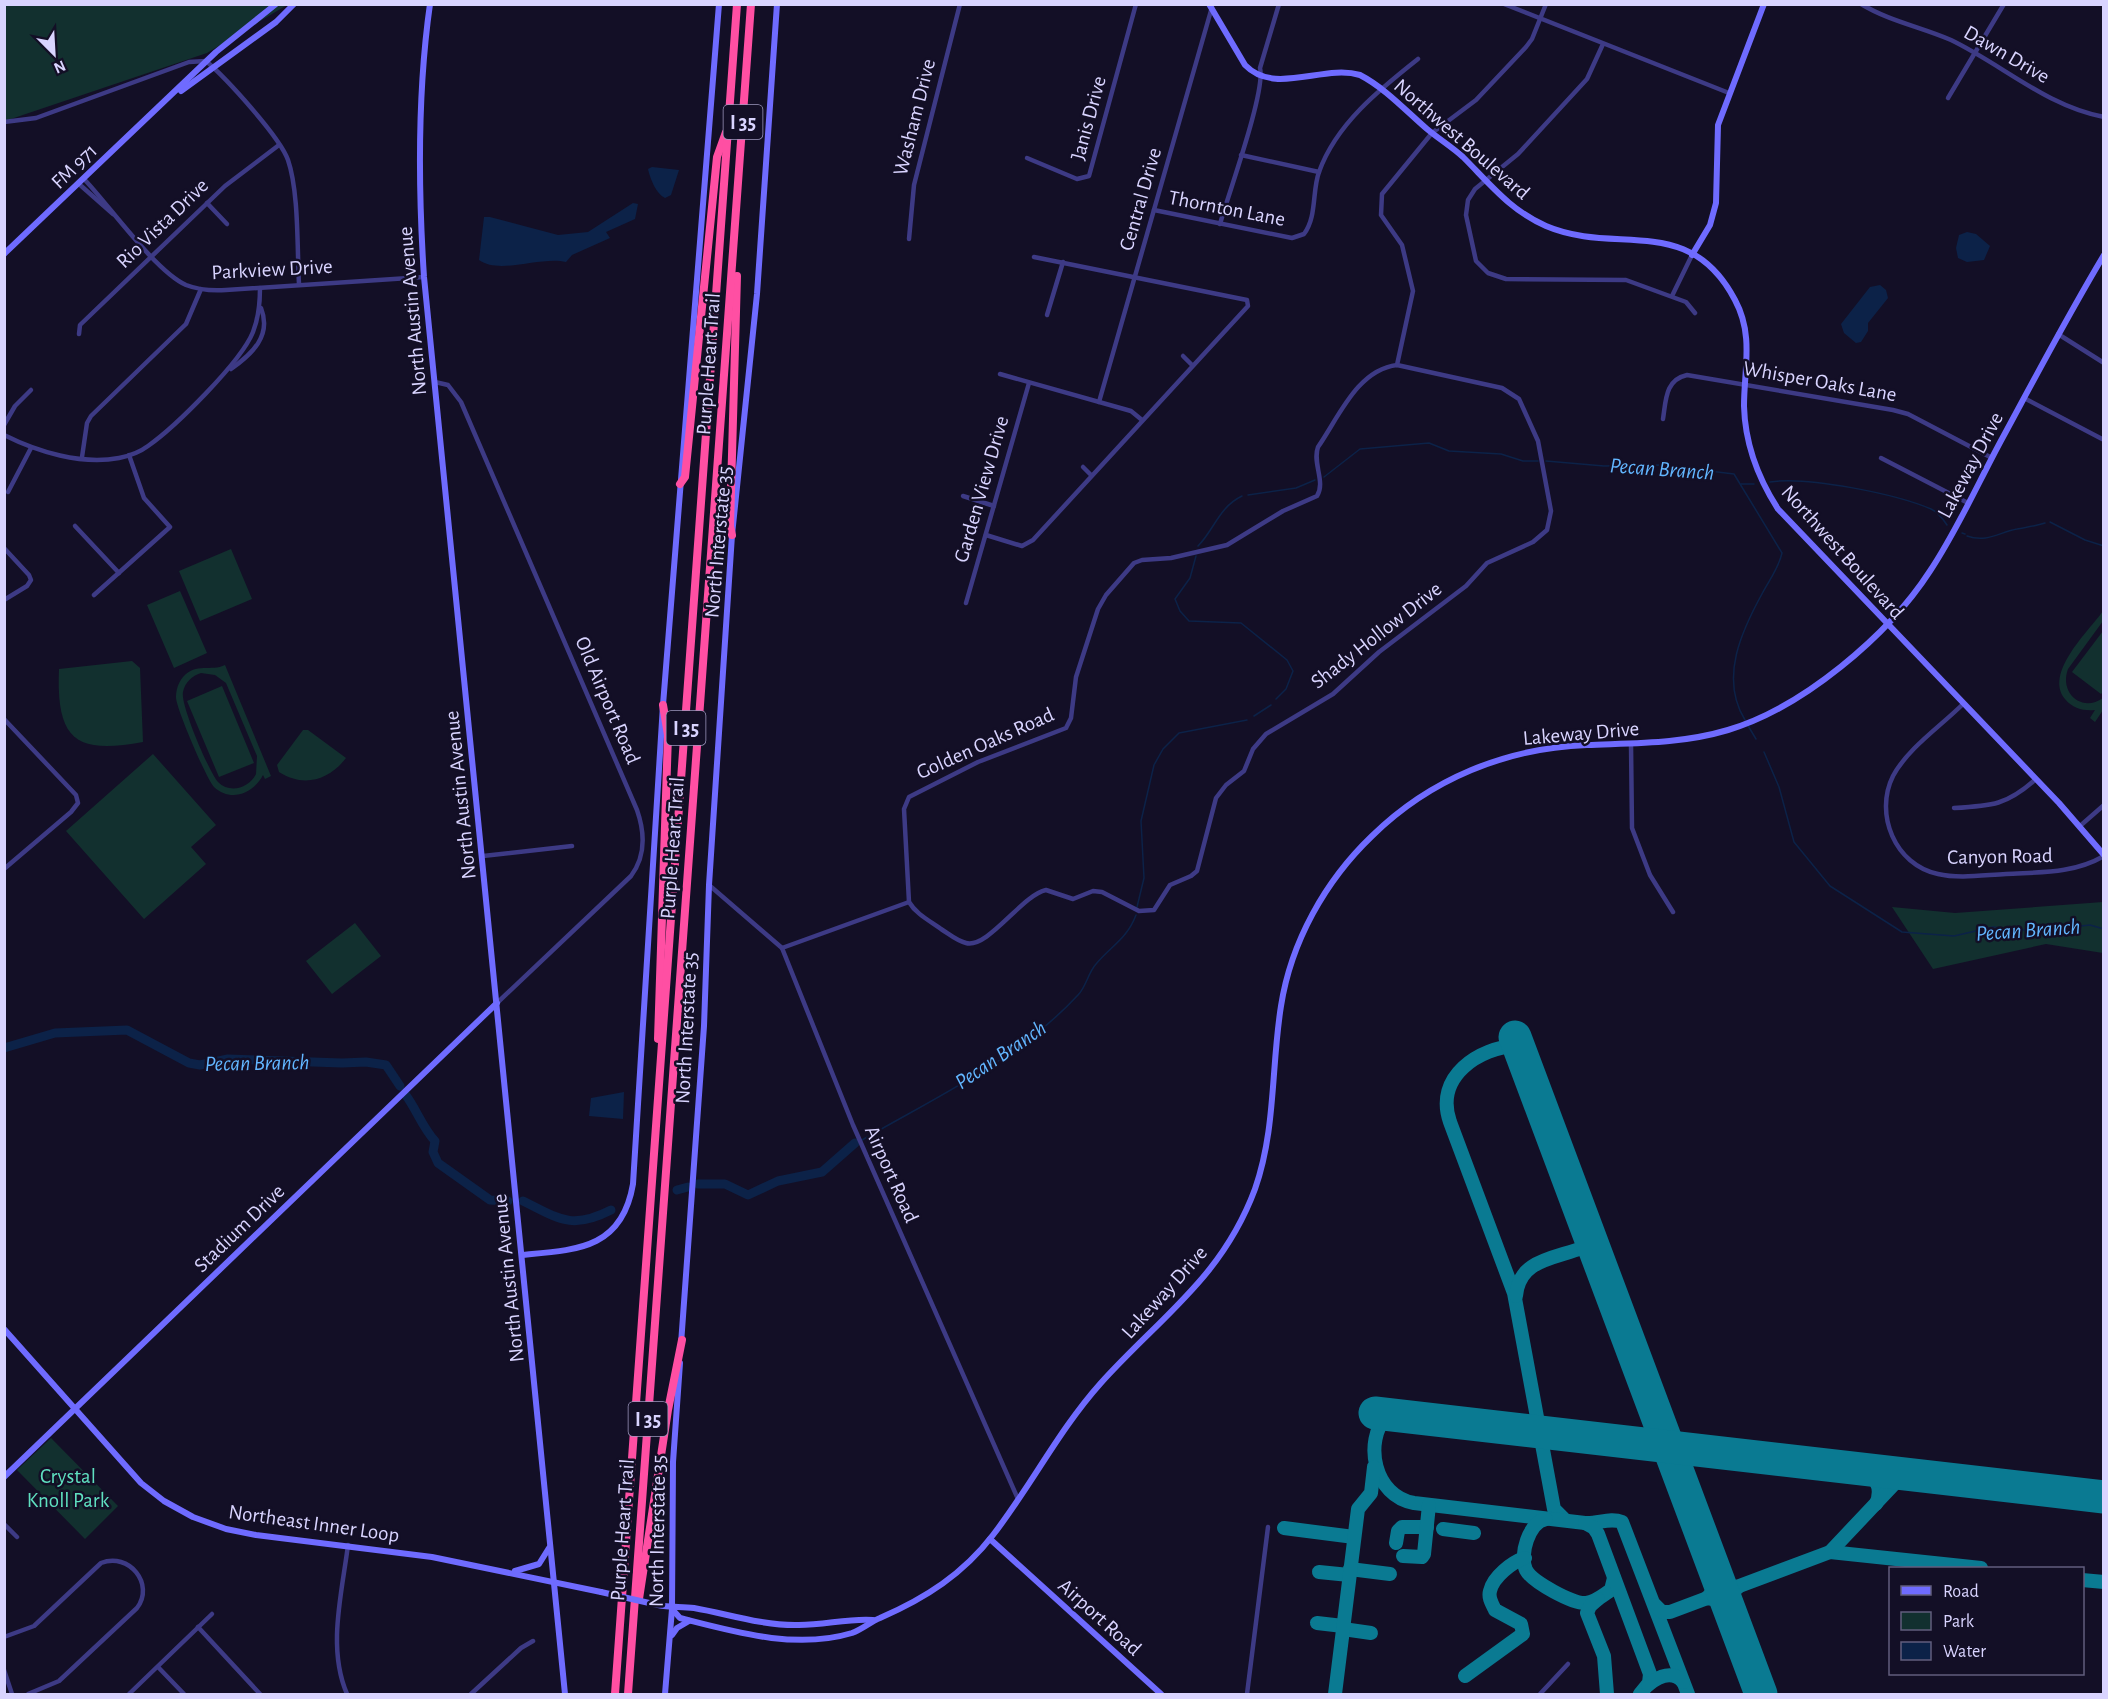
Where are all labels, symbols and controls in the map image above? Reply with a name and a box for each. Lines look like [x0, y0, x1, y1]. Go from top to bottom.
street label: Dawn Drive [1960, 22, 2053, 87]
north arrow [24, 24, 84, 84]
text: N [51, 57, 68, 76]
street label: Washam Drive [890, 57, 939, 178]
street label: Janis Drive [1067, 74, 1110, 163]
street label: Northwest Boulevard [1390, 75, 1534, 204]
road number: I 35 [724, 105, 762, 139]
street label: FM 971 [47, 140, 101, 193]
street label: Central Drive [1116, 145, 1165, 253]
street label: Rio Vista Drive [112, 175, 212, 272]
street label: Thornton Lane [1167, 187, 1287, 230]
street label: North Austin Avenue [395, 226, 430, 396]
street label: Parkview Drive [211, 256, 333, 283]
street label: Purple Heart Trail [693, 292, 724, 436]
street label: Whisper Oaks Lane [1742, 358, 1898, 405]
street label: Lakeway Drive [1934, 409, 2007, 522]
street label: Garden View Drive [951, 413, 1012, 565]
water label: Pecan Branch [1609, 454, 1715, 484]
street label: North Interstate 35 [701, 465, 736, 619]
street label: Northwest Boulevard [1777, 481, 1908, 623]
street label: Shady Hollow Drive [1307, 578, 1446, 693]
street label: Old Airport Road [571, 633, 644, 767]
street label: Golden Oaks Road [913, 704, 1057, 783]
street label: North Austin Avenue [441, 710, 480, 880]
road number: I 35 [666, 711, 706, 745]
street label: Lakeway Drive [1522, 718, 1640, 749]
street label: Purple Heart Trail [657, 776, 688, 920]
street label: Canyon Road [1947, 845, 2053, 868]
water label: Pecan Branch [1975, 915, 2081, 945]
street label: North Interstate 35 [672, 951, 701, 1105]
water label: Pecan Branch [951, 1016, 1050, 1093]
water label: Pecan Branch [204, 1051, 310, 1075]
street label: Airport Road [861, 1123, 922, 1226]
street label: Stadium Drive [190, 1180, 289, 1276]
street label: North Austin Avenue [489, 1193, 528, 1363]
street label: Lakeway Drive [1118, 1242, 1211, 1343]
road number: I 35 [628, 1402, 668, 1436]
street label: North Interstate 35 [646, 1455, 669, 1607]
street label: Purple Heart Trail [607, 1458, 638, 1602]
park label: Crystal Knoll Park [27, 1466, 110, 1511]
street label: Northeast Inner Loop [227, 1501, 401, 1546]
legend [1889, 1567, 2084, 1675]
street label: Airport Road [1054, 1575, 1145, 1660]
text: Road [1943, 1583, 1979, 1601]
text: Park [1943, 1613, 1975, 1631]
text: Water [1943, 1643, 1986, 1661]

